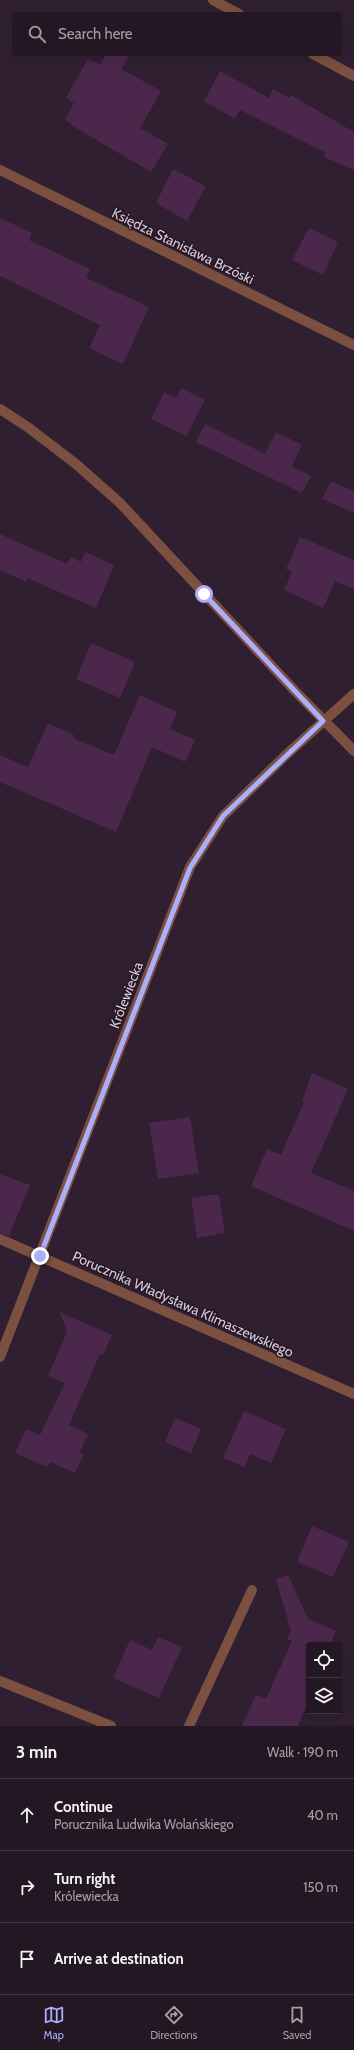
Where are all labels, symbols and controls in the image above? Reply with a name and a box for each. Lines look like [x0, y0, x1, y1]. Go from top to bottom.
search box [12, 12, 342, 56]
icon: search [26, 23, 48, 45]
text: Search here [58, 25, 133, 43]
street label: Księdza Stanisława Brzóski [109, 204, 257, 288]
route start [195, 585, 213, 603]
street label: Królewiecka [105, 959, 147, 1031]
route end [31, 1247, 49, 1265]
street label: Porucznika Władysława Klimaszewskiego [70, 1247, 297, 1361]
map controls [306, 1642, 342, 1714]
button: locate [306, 1642, 342, 1678]
button: layers [306, 1678, 342, 1714]
text: 3 min [16, 1742, 57, 1762]
text: Walk · 190 m [267, 1744, 338, 1760]
text: Continue [54, 1798, 113, 1816]
icon: ahead [16, 1804, 38, 1826]
text: 40 m [307, 1807, 338, 1823]
text: Porucznika Ludwika Wolańskiego [54, 1816, 234, 1832]
text: Turn right [54, 1870, 115, 1888]
icon: right [16, 1876, 38, 1898]
text: 150 m [303, 1879, 338, 1895]
text: Królewiecka [54, 1888, 119, 1904]
icon: arrive [16, 1948, 38, 1970]
text: Arrive at destination [54, 1950, 184, 1968]
tab: Map [43, 2004, 65, 2042]
tab: Directions [150, 2004, 197, 2042]
tab: Saved [283, 2004, 311, 2042]

